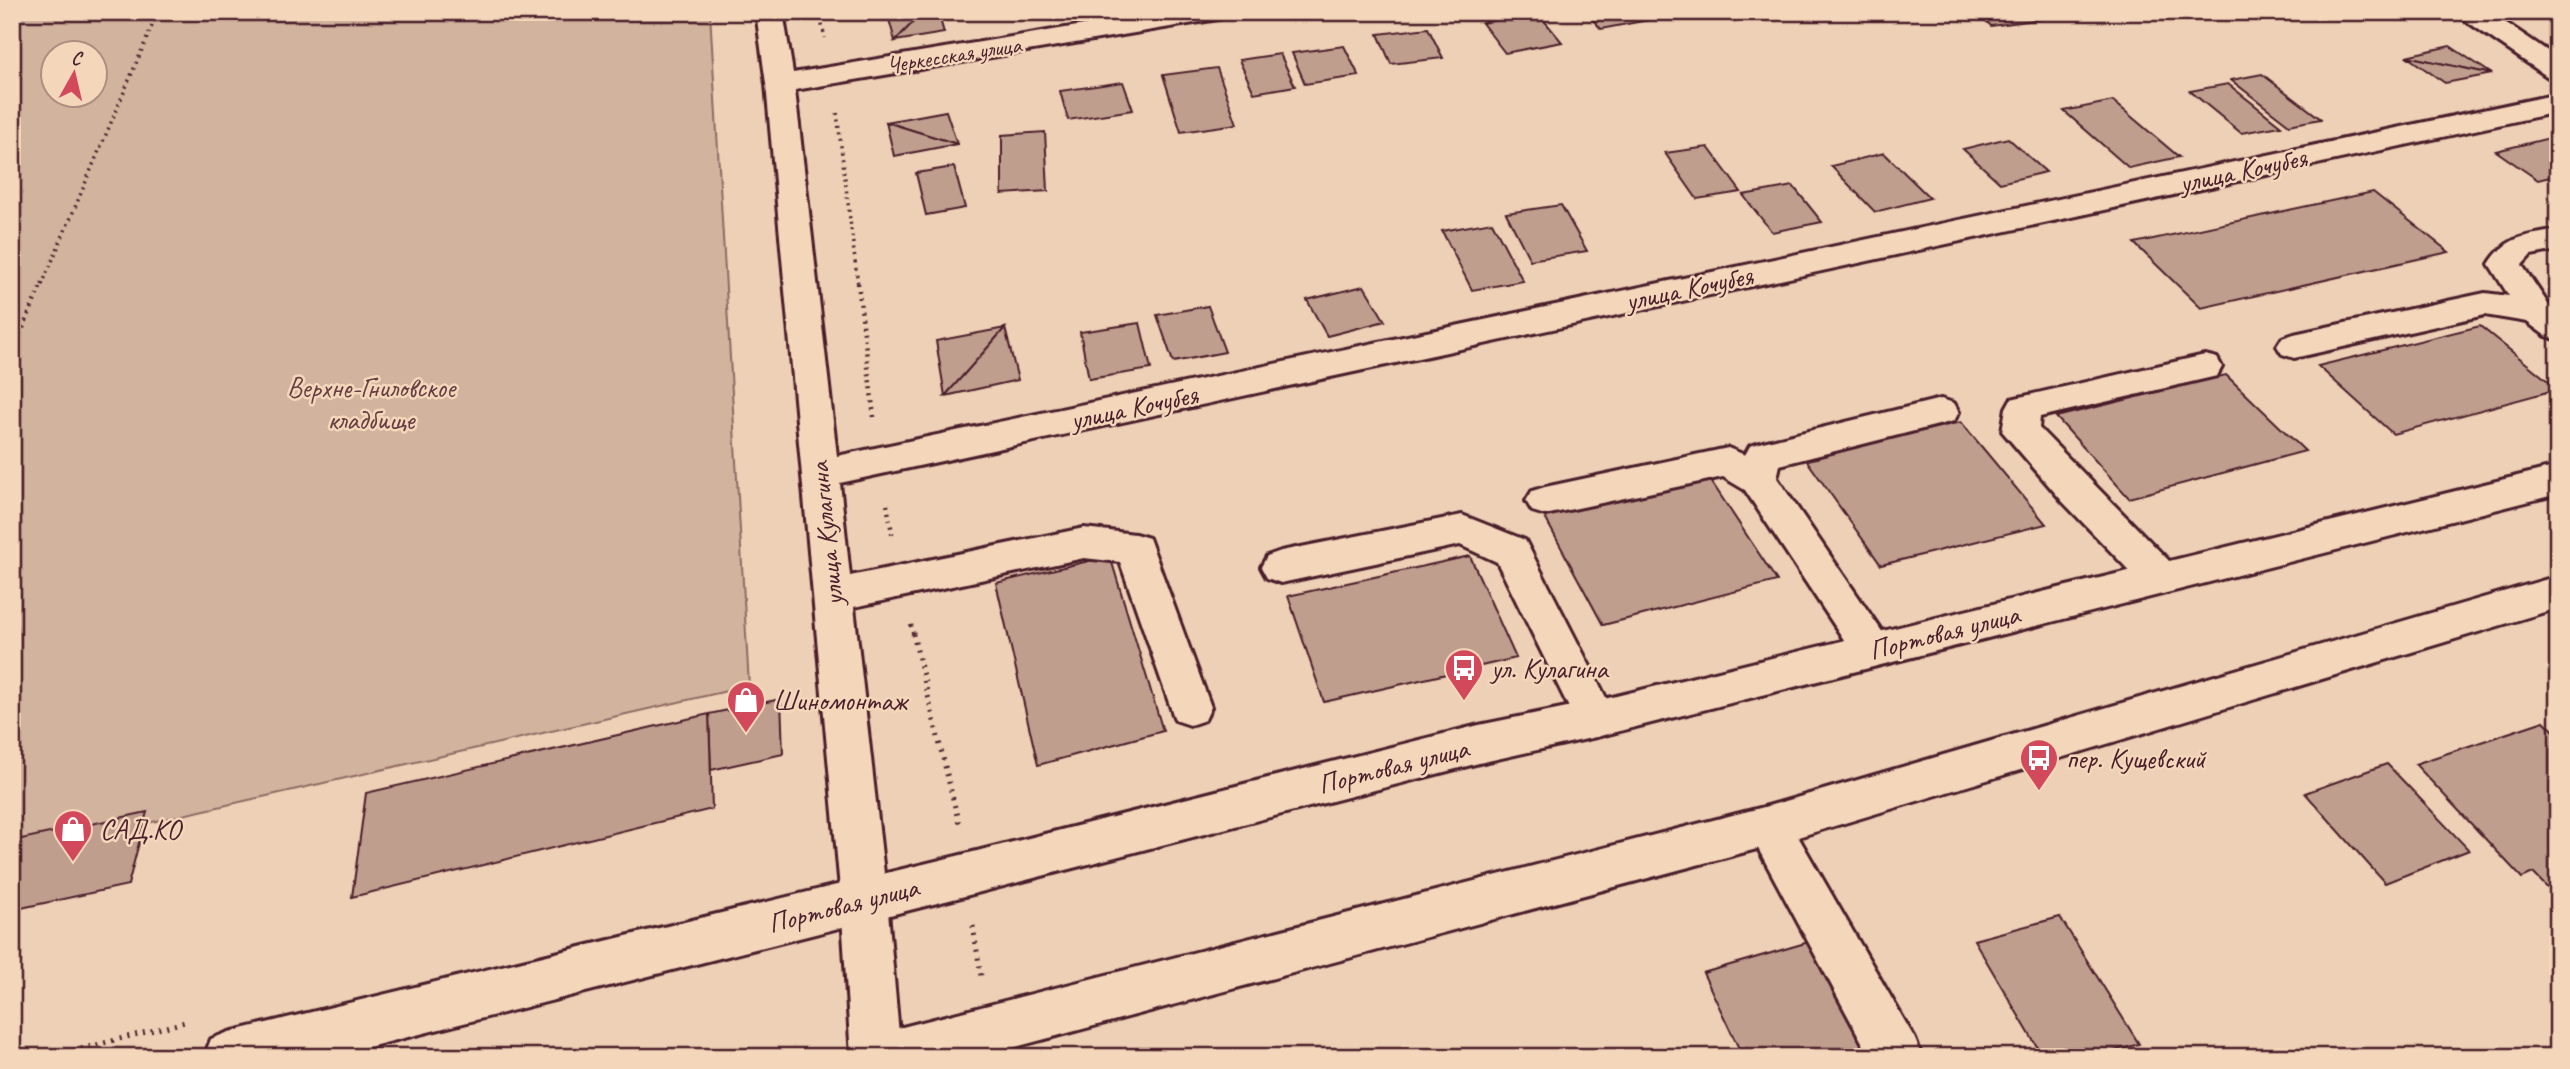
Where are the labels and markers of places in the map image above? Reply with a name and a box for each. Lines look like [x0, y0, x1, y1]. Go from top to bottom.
bus stop icon: ул. Кулагина [1443, 647, 1485, 702]
place label: ул. Кулагина [1489, 651, 1609, 686]
shop icon: Шиномонтаж [725, 679, 767, 734]
place label: Шиномонтаж [773, 683, 910, 718]
bus stop icon: пер. Кущевский [2018, 737, 2060, 792]
place label: пер. Кущевский [2066, 741, 2207, 776]
shop icon: САД.КО [52, 808, 94, 863]
place label: САД.КО [100, 812, 183, 847]

